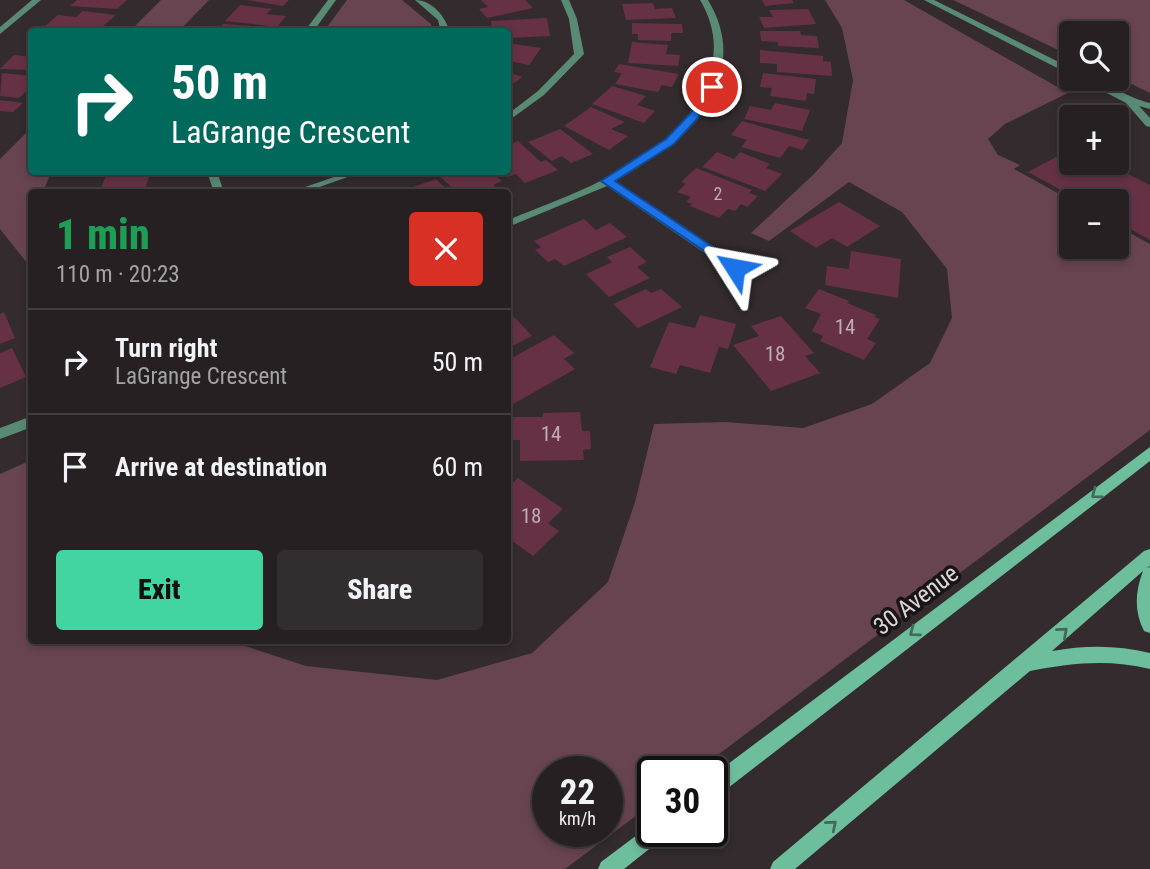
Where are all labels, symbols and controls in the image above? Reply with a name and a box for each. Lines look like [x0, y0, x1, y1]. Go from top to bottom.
map controls [1059, 21, 1129, 259]
button: search [1059, 21, 1129, 91]
text: 50 m [171, 54, 268, 111]
icon: right [56, 56, 147, 147]
pin [682, 57, 742, 117]
icon: arrive [693, 68, 731, 106]
button: + [1059, 105, 1129, 175]
text: LaGrange Crescent [171, 113, 410, 151]
house number: 2 [714, 183, 723, 204]
button: − [1059, 189, 1129, 259]
text: 1 min [56, 210, 150, 259]
button: close [409, 212, 483, 286]
position arrow [698, 231, 772, 305]
text: 110 m · 20:23 [56, 261, 180, 288]
house number: 14 [835, 315, 855, 339]
text: Turn right [115, 333, 217, 363]
house number: 18 [765, 342, 785, 366]
icon: right [56, 343, 94, 381]
text: 50 m [432, 347, 483, 377]
text: LaGrange Crescent [115, 363, 287, 390]
house number: 14 [541, 422, 561, 446]
icon: arrive [56, 448, 94, 486]
text: Arrive at destination [115, 452, 327, 482]
text: 60 m [432, 452, 483, 482]
one-way arrow [1091, 486, 1103, 499]
house number: 18 [521, 504, 541, 528]
button: Exit [56, 550, 263, 630]
button: Share [277, 550, 483, 630]
street label: 30 Avenue [868, 559, 964, 641]
one-way arrow [910, 623, 922, 636]
one-way arrow [1054, 628, 1067, 640]
speed limit sign: 30 [637, 756, 728, 847]
text: 22 [560, 772, 595, 813]
text: km/h [559, 808, 596, 829]
one-way arrow [824, 821, 837, 833]

